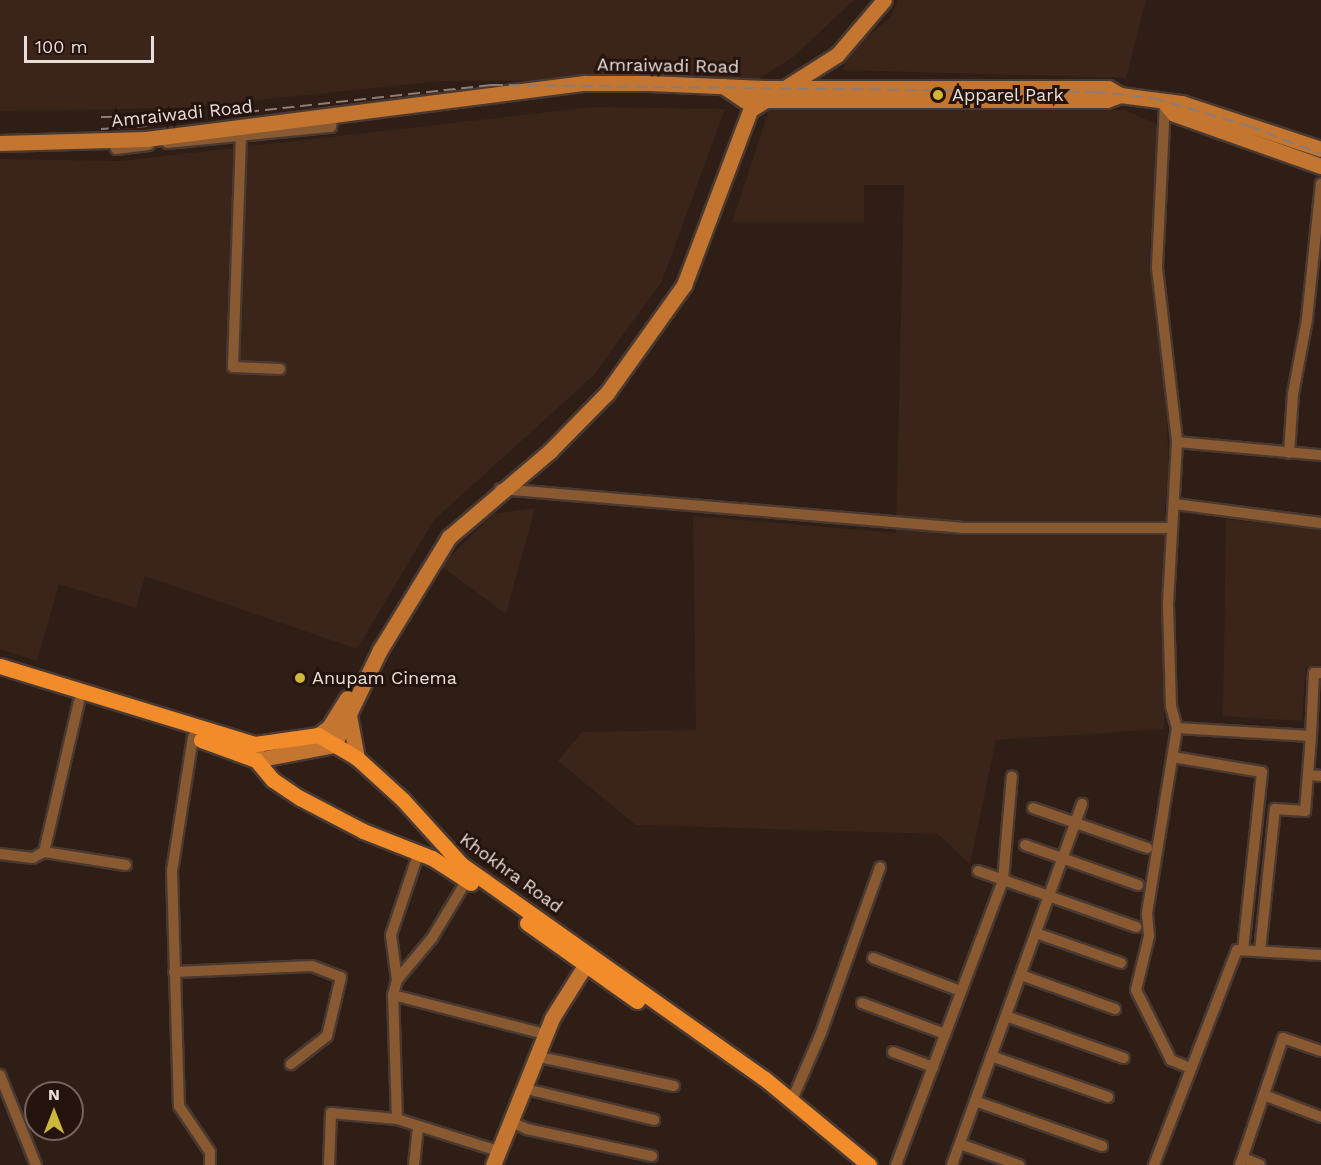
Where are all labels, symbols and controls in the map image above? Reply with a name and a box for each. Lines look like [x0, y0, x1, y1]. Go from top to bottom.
scale bar [27, 24, 158, 62]
text: 100 m [35, 36, 88, 57]
street label: Amraiwadi Road [597, 54, 739, 78]
place label: Apparel Park [952, 84, 1064, 106]
marker: Apparel Park [929, 86, 947, 104]
street label: Amraiwadi Road [110, 96, 254, 132]
place label: Anupam Cinema [312, 667, 457, 689]
marker: Anupam Cinema [293, 671, 307, 685]
street label: Khokhra Road [455, 828, 567, 918]
north arrow [24, 1081, 84, 1141]
text: N [48, 1085, 60, 1104]

